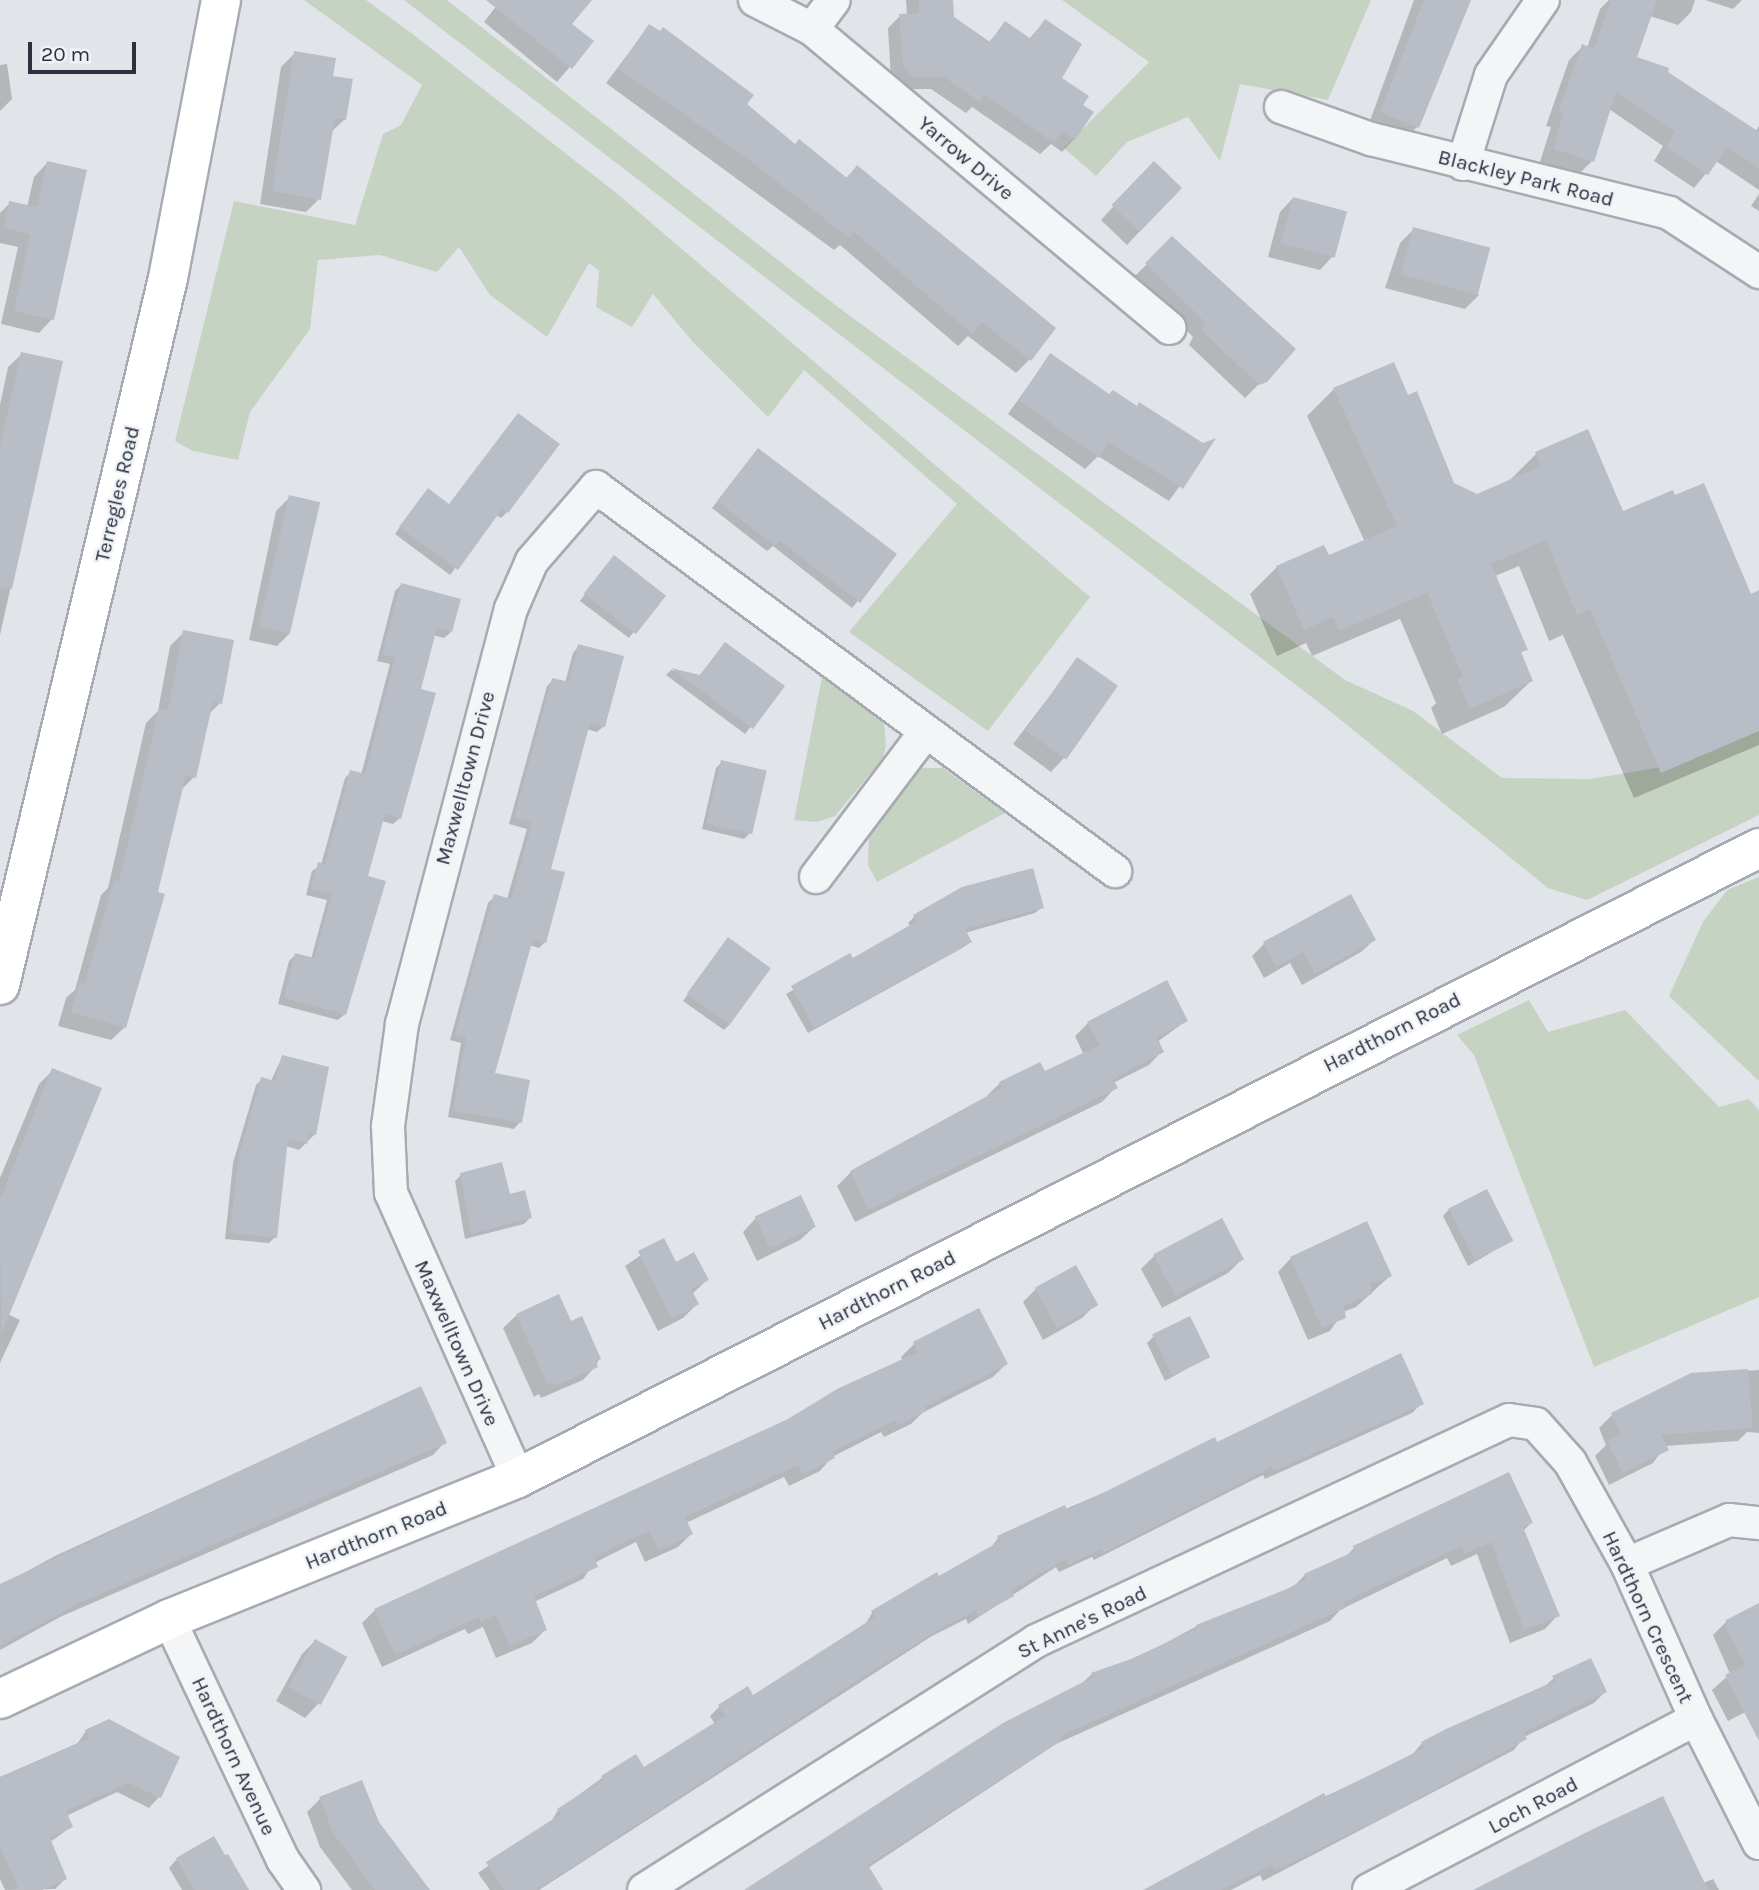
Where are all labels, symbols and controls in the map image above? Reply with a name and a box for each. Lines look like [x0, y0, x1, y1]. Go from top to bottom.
scale bar [32, 28, 140, 72]
text: 20 m [41, 42, 90, 66]
street label: Yarrow Drive [913, 111, 1019, 205]
street label: Blackley Park Road [1435, 144, 1617, 212]
street label: Terregles Road [89, 424, 145, 564]
street label: Maxwelltown Drive [430, 688, 500, 868]
street label: Hardthorn Road [1319, 986, 1465, 1078]
street label: Hardthorn Road [814, 1244, 960, 1336]
street label: Maxwelltown Drive [409, 1256, 505, 1430]
street label: Hardthorn Road [301, 1495, 451, 1575]
street label: Hardthorn Crescent [1597, 1527, 1699, 1707]
street label: St Anne's Road [1013, 1580, 1151, 1664]
street label: Hardthorn Avenue [186, 1673, 282, 1839]
street label: Loch Road [1484, 1771, 1582, 1839]

